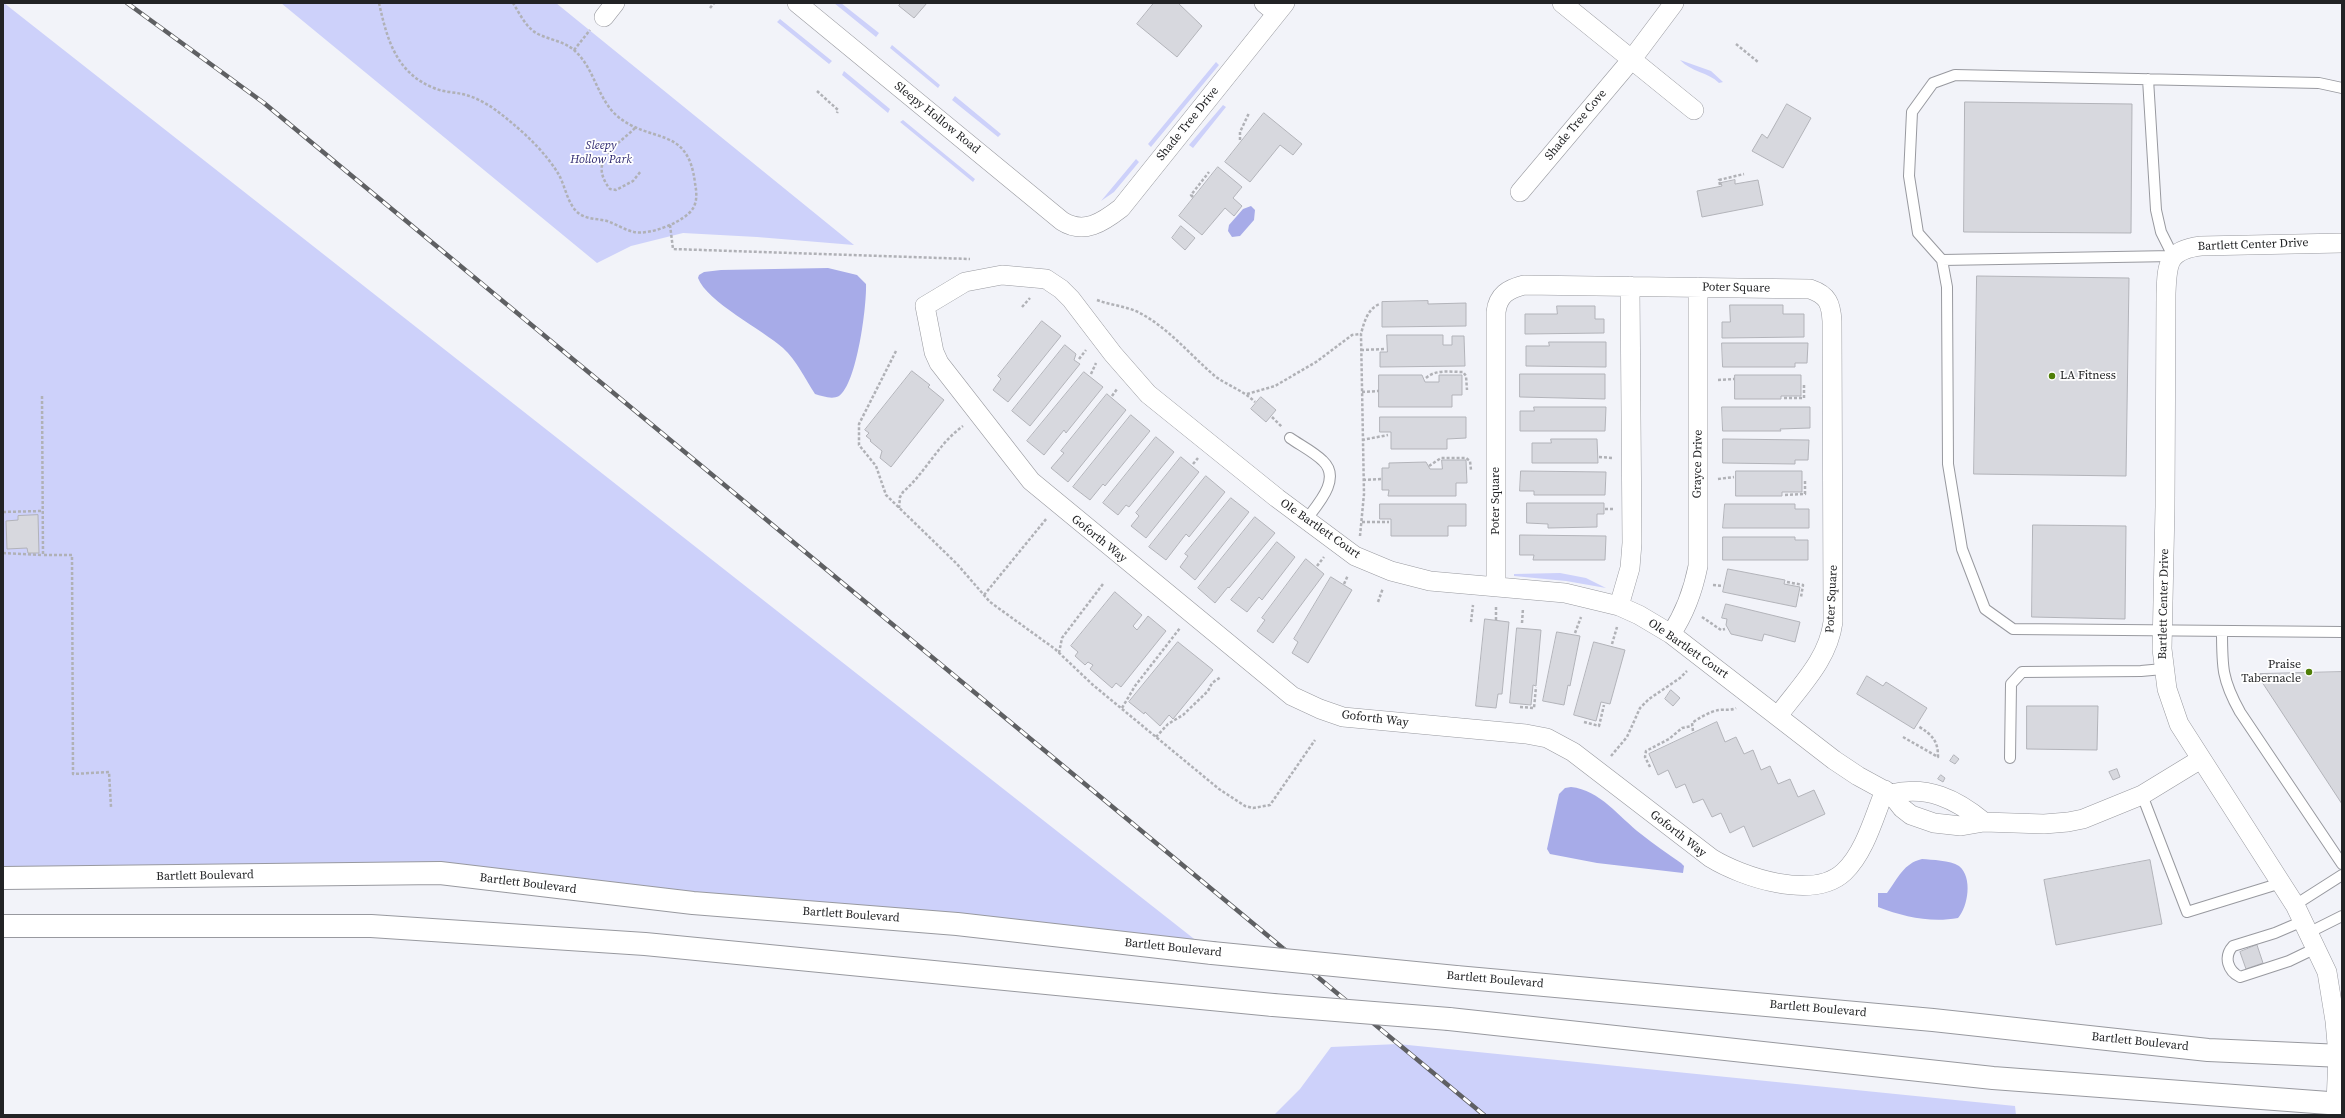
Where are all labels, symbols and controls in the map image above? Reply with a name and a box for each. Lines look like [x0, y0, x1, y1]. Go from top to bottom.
street label: Sleepy Hollow Road [891, 79, 983, 157]
street label: Shade Tree Drive [1154, 84, 1222, 164]
street label: Shade Tree Cove [1542, 87, 1610, 163]
park label: Sleepy Hollow Park [570, 139, 632, 167]
street label: Bartlett Center Drive [2197, 236, 2309, 254]
street label: Poter Square [1702, 280, 1770, 296]
place label: LA Fitness [2060, 369, 2116, 383]
marker: LA Fitness [2047, 371, 2057, 381]
street label: Grayce Drive [1690, 430, 1706, 498]
street label: Poter Square [1489, 467, 1503, 535]
street label: Ole Bartlett Court [1277, 496, 1363, 562]
street label: Goforth Way [1068, 512, 1130, 566]
street label: Bartlett Center Drive [2156, 548, 2172, 660]
street label: Poter Square [1823, 565, 1841, 633]
street label: Ole Bartlett Court [1645, 616, 1731, 682]
place label: Praise Tabernacle [2241, 658, 2301, 686]
marker: Praise Tabernacle [2304, 667, 2314, 677]
street label: Goforth Way [1341, 708, 1409, 730]
street label: Goforth Way [1647, 808, 1709, 860]
street label: Bartlett Boulevard [156, 868, 254, 884]
street label: Bartlett Boulevard [479, 871, 577, 897]
street label: Bartlett Boulevard [802, 904, 900, 926]
street label: Bartlett Boulevard [1124, 936, 1222, 960]
street label: Bartlett Boulevard [1446, 969, 1544, 991]
street label: Bartlett Boulevard [1769, 998, 1867, 1020]
street label: Bartlett Boulevard [2091, 1030, 2189, 1054]

